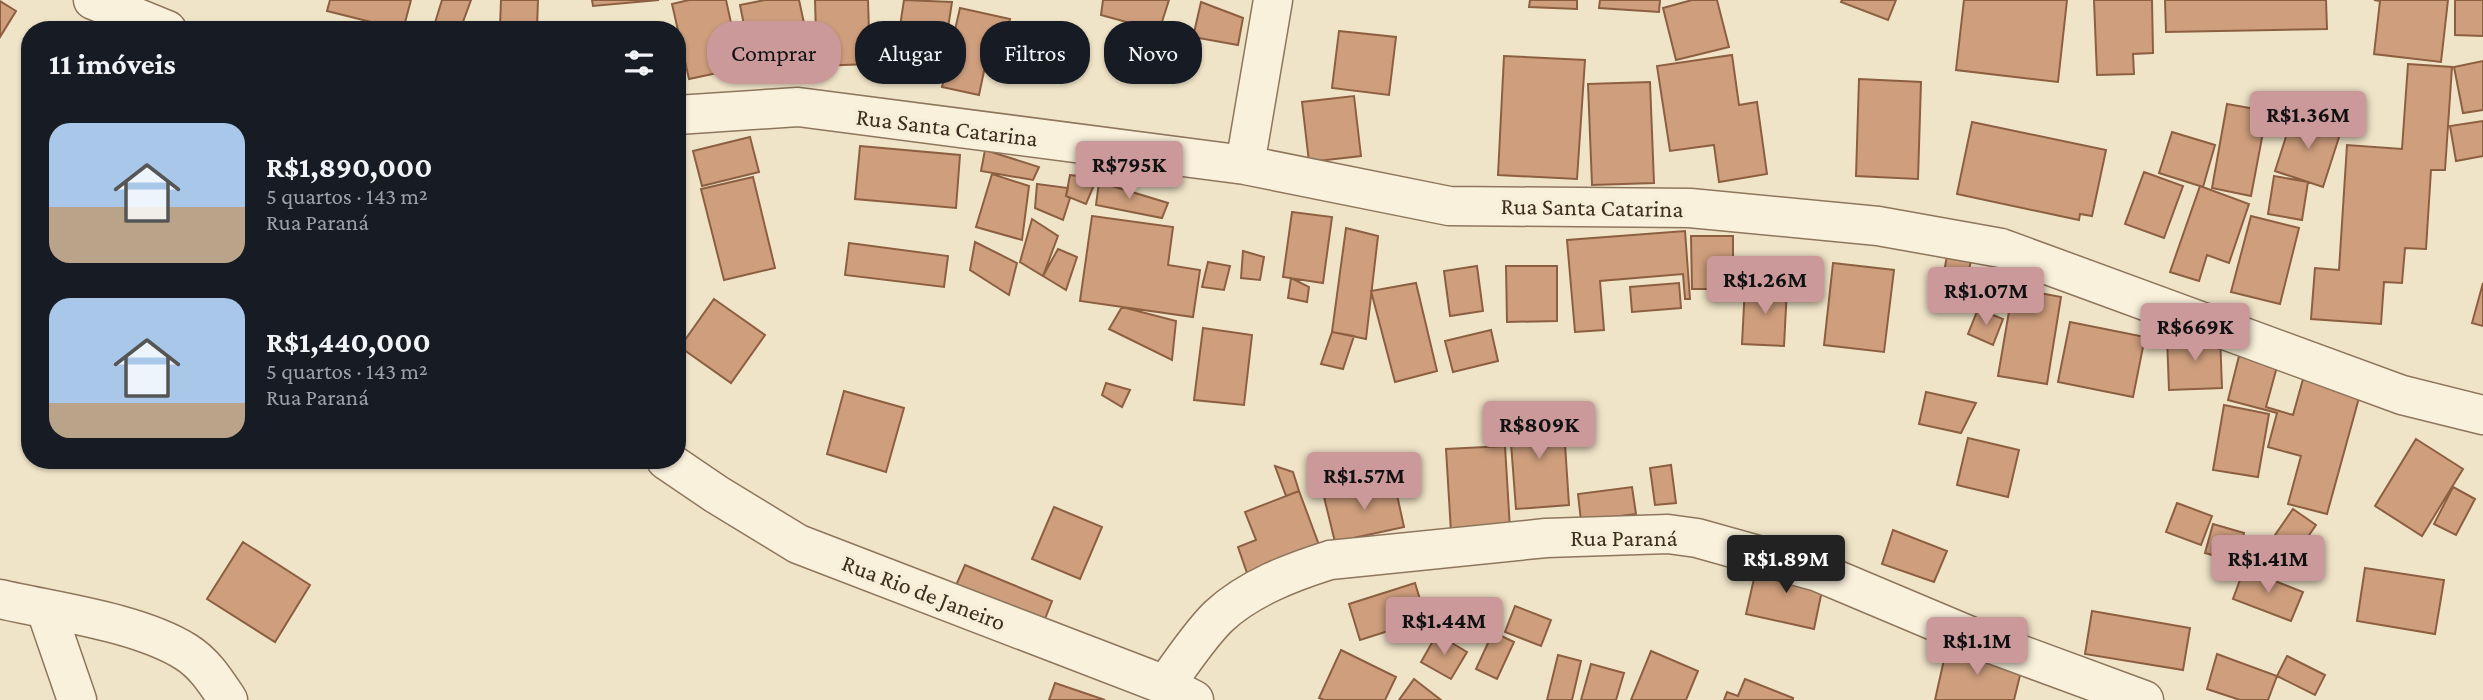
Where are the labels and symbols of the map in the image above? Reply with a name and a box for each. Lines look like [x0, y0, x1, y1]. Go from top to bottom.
pin: R$1.36M [2243, 92, 2373, 151]
street label: Rua Santa Catarina [855, 102, 1039, 152]
pin: R$795K [1072, 142, 1186, 201]
street label: Rua Santa Catarina [1500, 192, 1684, 222]
pin: R$1.26M [1700, 256, 1830, 316]
pin: R$1.07M [1921, 268, 2051, 327]
pin: R$669K [2138, 304, 2252, 363]
pin: R$809K [1482, 402, 1596, 461]
pin: R$1.57M [1299, 452, 1429, 512]
street label: Rua Paraná [1570, 524, 1678, 551]
pin: R$1.89M [1721, 536, 1851, 595]
pin: R$1.41M [2203, 536, 2333, 595]
street label: Rua Rio de Janeiro [838, 548, 1010, 636]
pin: R$1.44M [1379, 598, 1509, 657]
pin: R$1.1M [1920, 618, 2034, 677]

